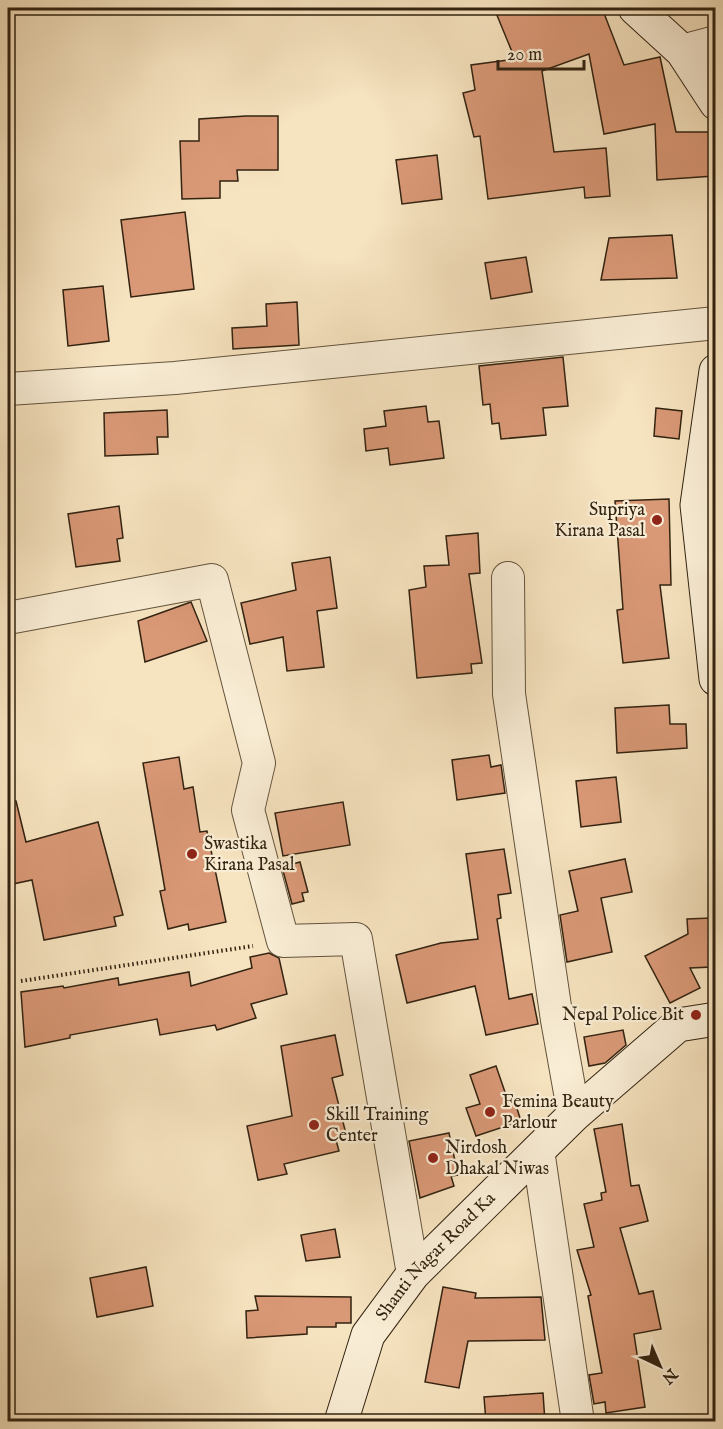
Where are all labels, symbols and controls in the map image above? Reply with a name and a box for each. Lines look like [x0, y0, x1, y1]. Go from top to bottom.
scale bar [498, 33, 584, 71]
text: 20 m [507, 44, 542, 67]
place label: Supriya Kirana Pasal [554, 499, 645, 543]
marker: Supriya Kirana Pasal [650, 513, 664, 527]
place label: Swastika Kirana Pasal [204, 833, 295, 877]
marker: Swastika Kirana Pasal [185, 847, 199, 861]
place label: Nepal Police Bit [562, 1004, 684, 1027]
marker: Nepal Police Bit [689, 1008, 703, 1022]
place label: Femina Beauty Parlour [502, 1091, 614, 1135]
place label: Skill Training Center [326, 1104, 428, 1148]
marker: Femina Beauty Parlour [483, 1105, 497, 1119]
marker: Skill Training Center [307, 1118, 321, 1132]
place label: Nirdosh Dhakal Niwas [445, 1137, 549, 1181]
marker: Nirdosh Dhakal Niwas [426, 1151, 440, 1165]
street label: Shanti Nagar Road Ka [371, 1187, 501, 1326]
north arrow [630, 1336, 690, 1396]
text: N [657, 1363, 682, 1387]

